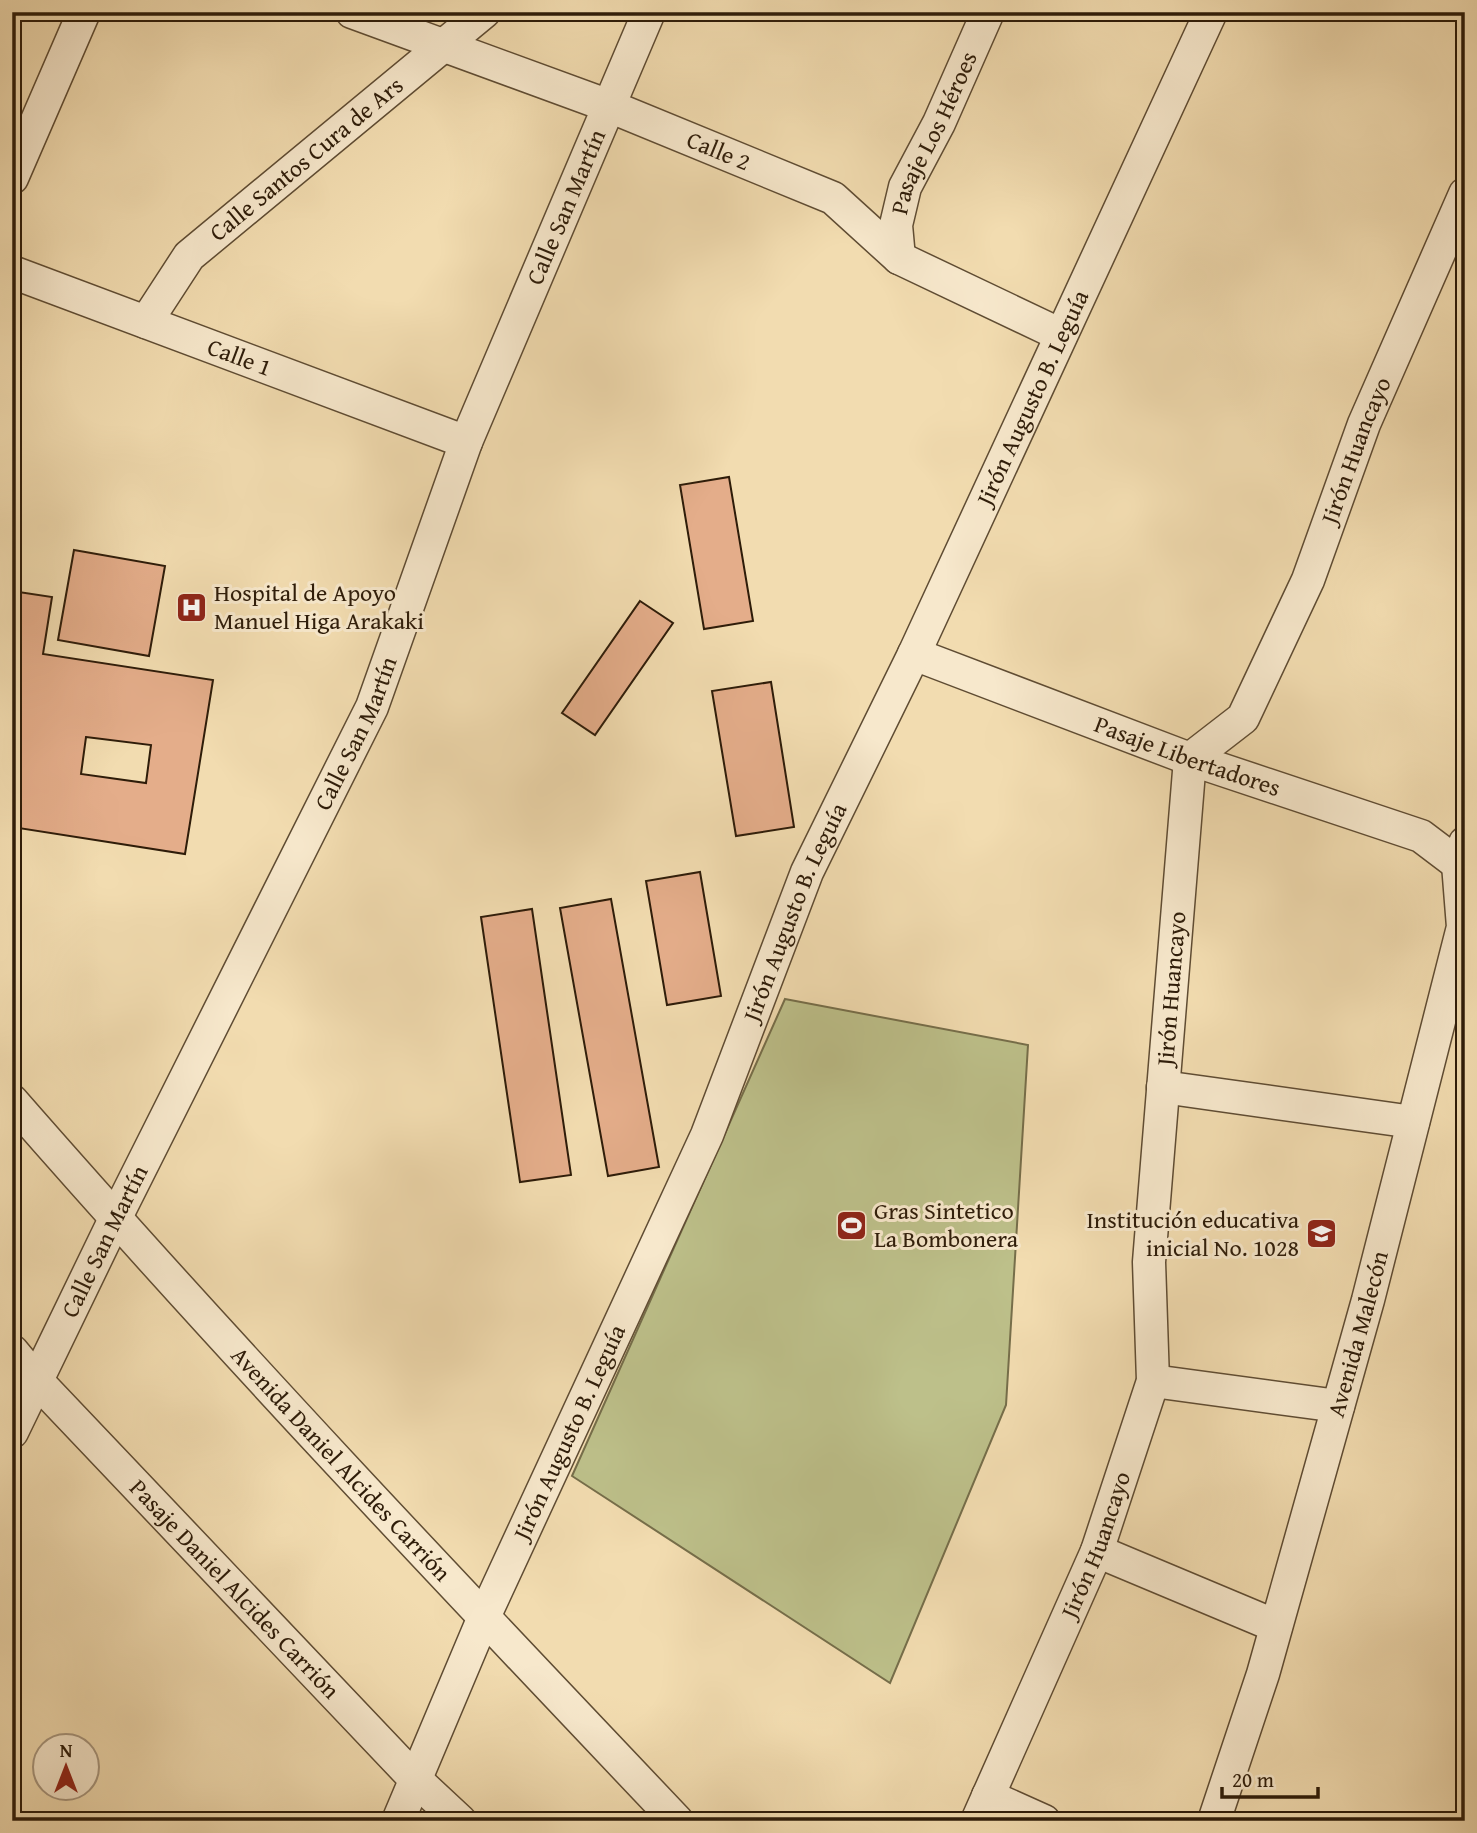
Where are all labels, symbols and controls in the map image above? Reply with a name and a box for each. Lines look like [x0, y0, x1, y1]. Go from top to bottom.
street label: Pasaje Los Héroes [881, 46, 986, 218]
street label: Calle Santos Cura de Ars [201, 68, 410, 249]
street label: Calle 2 [681, 122, 756, 179]
street label: Calle San Martín [517, 123, 614, 290]
street label: Jirón Augusto B. Leguía [966, 283, 1097, 514]
street label: Calle 1 [203, 329, 277, 385]
street label: Jirón Huancayo [1311, 371, 1400, 531]
place label: Hospital de Apoyo Manuel Higa Arakaki [214, 575, 424, 638]
hospital icon: Hospital de Apoyo Manuel Higa Arakaki [174, 590, 208, 624]
street label: Calle San Martín [305, 651, 406, 816]
street label: Pasaje Libertadores [1090, 706, 1285, 805]
street label: Jirón Augusto B. Leguía [733, 796, 856, 1029]
street label: Jirón Huancayo [1147, 910, 1195, 1070]
street label: Calle San Martín [52, 1158, 157, 1323]
place label: Gras Sintetico La Bombonera [874, 1193, 1019, 1256]
place label: Institución educativa inicial No. 1028 [1086, 1202, 1300, 1265]
sports icon: Gras Sintetico La Bombonera [834, 1208, 868, 1242]
school or university icon: Institución educativa inicial No. 1028 [1305, 1217, 1339, 1251]
street label: Avenida Malecón [1318, 1246, 1397, 1421]
street label: Jirón Augusto B. Leguía [503, 1318, 634, 1548]
street label: Avenida Daniel Alcides Carrión [223, 1338, 460, 1589]
street label: Jirón Huancayo [1050, 1467, 1139, 1626]
street label: Pasaje Daniel Alcides Carrión [122, 1471, 349, 1707]
north arrow [32, 1731, 102, 1801]
text: N [60, 1736, 73, 1764]
scale bar [1222, 1756, 1318, 1800]
text: 20 m [1232, 1764, 1274, 1795]

